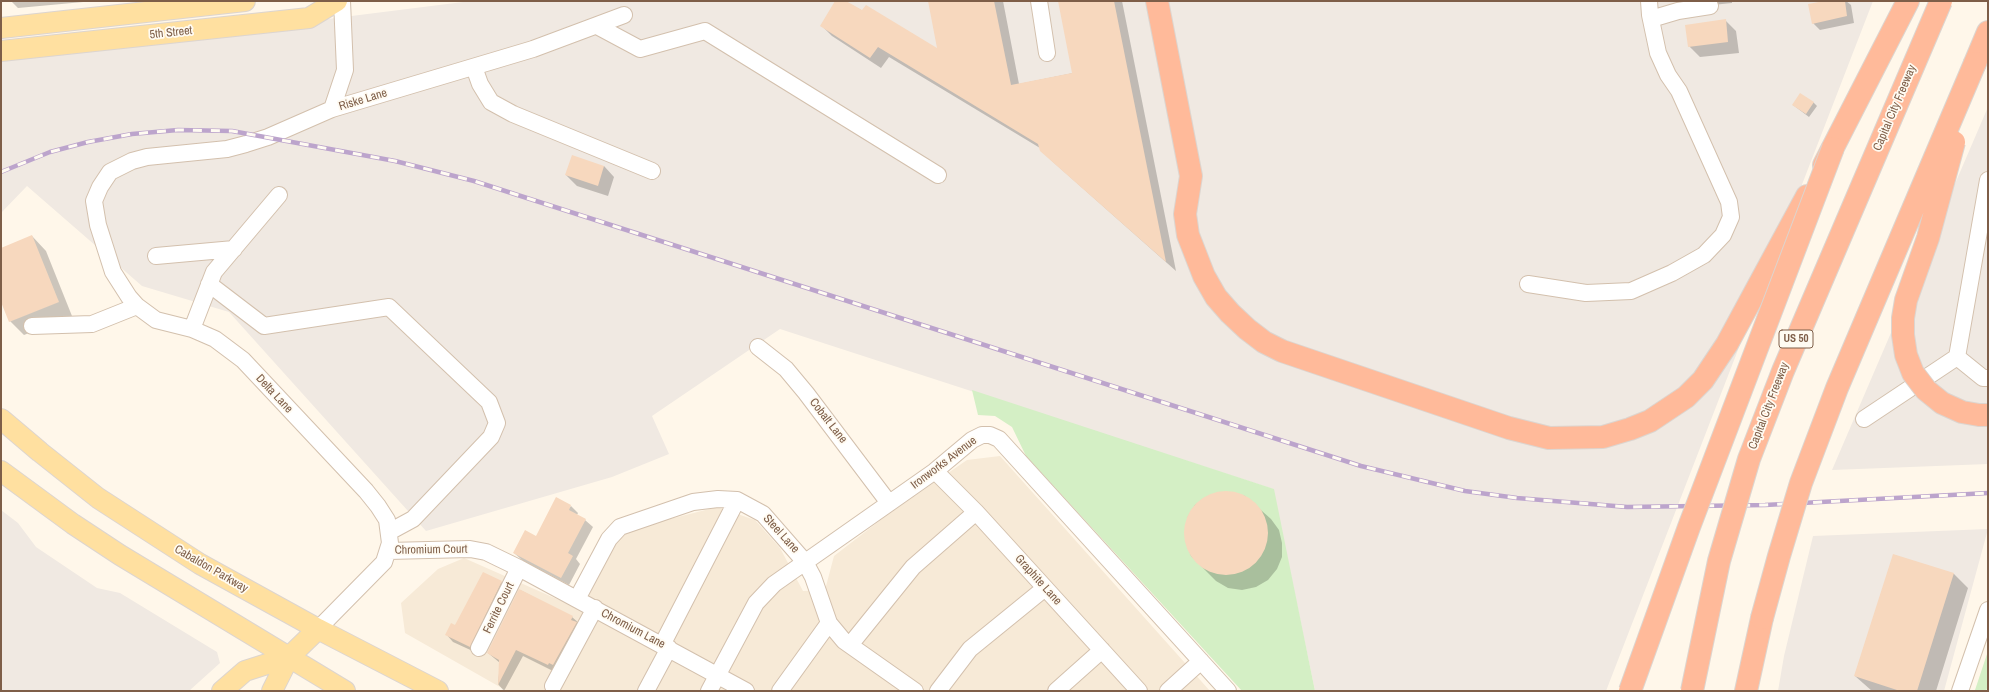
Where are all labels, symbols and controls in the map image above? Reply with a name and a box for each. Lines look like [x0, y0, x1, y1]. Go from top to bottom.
street label: 5th Street [149, 24, 193, 42]
street label: Capital City Freeway [1870, 63, 1920, 153]
street label: Riske Lane [337, 86, 389, 114]
road number: US 50 [1779, 330, 1813, 348]
street label: Capital City Freeway [1746, 361, 1792, 451]
street label: Delta Lane [253, 372, 295, 416]
street label: Cobalt Lane [806, 396, 850, 446]
street label: Ironworks Avenue [908, 434, 980, 492]
street label: Steel Lane [760, 512, 802, 556]
street label: Cabaldon Parkway [172, 542, 250, 596]
street label: Chromium Court [395, 542, 467, 558]
street label: Graphite Lane [1012, 552, 1064, 608]
street label: Ferrite Court [480, 580, 518, 636]
street label: Chromium Lane [598, 606, 668, 652]

